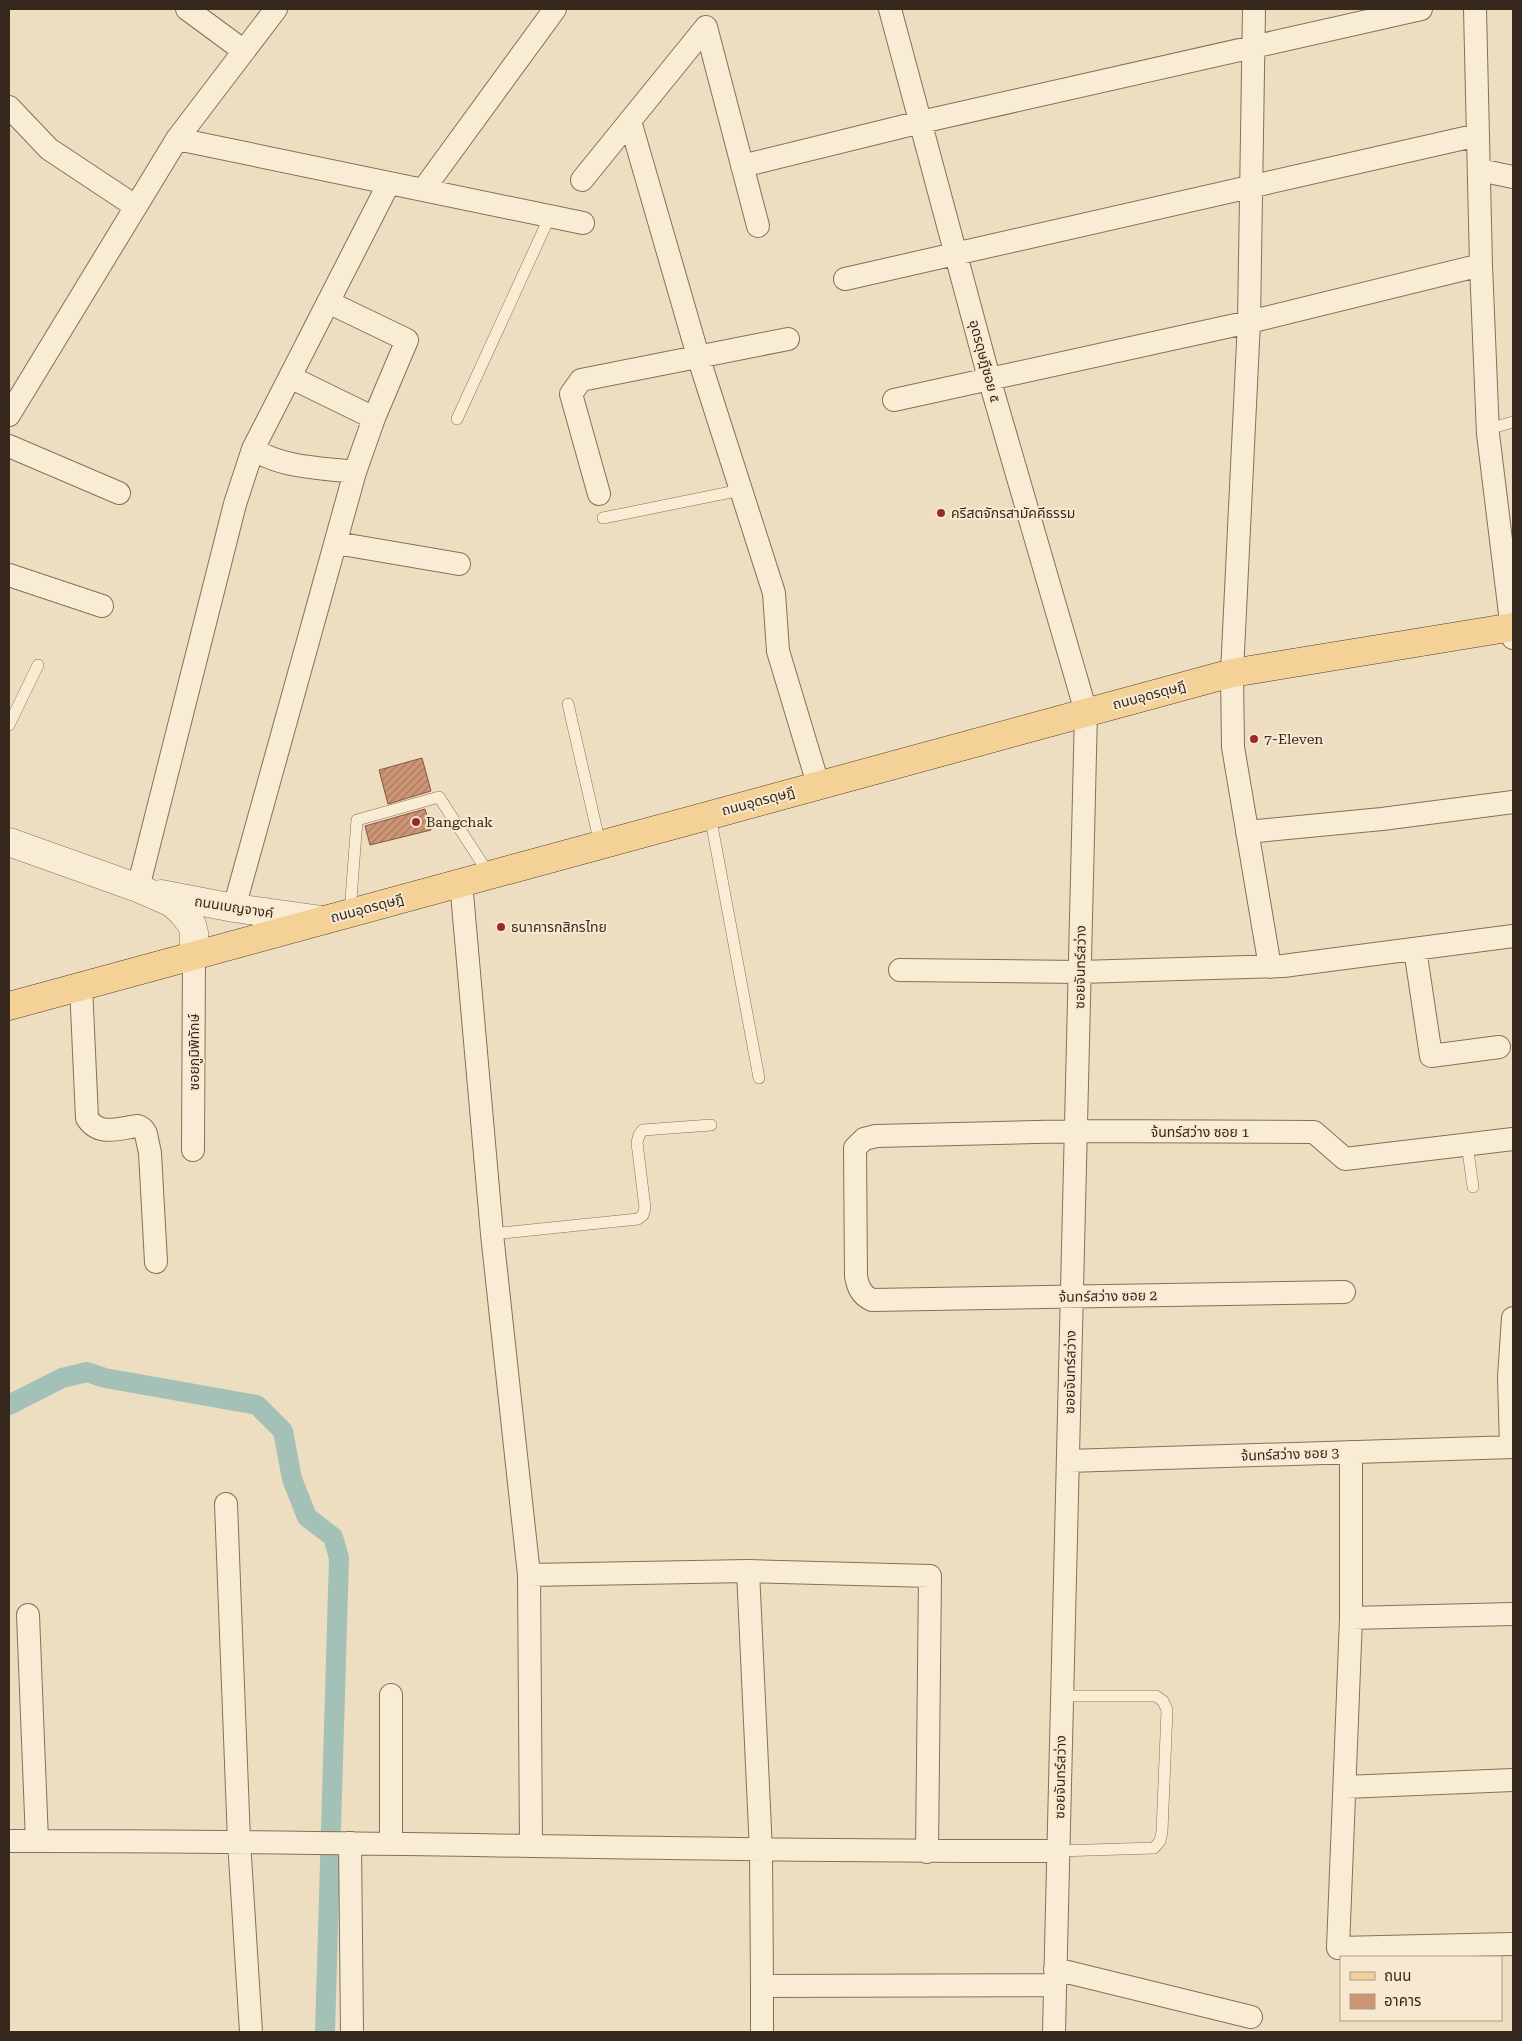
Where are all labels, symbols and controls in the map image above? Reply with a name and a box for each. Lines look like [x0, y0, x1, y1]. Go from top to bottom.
street label: อุดรดุษฎีซอย ๕ [965, 318, 1004, 404]
place label: ครีสตจักรสามัคคีธรรม [951, 505, 1075, 521]
marker: ครีสตจักรสามัคคีธรรม [935, 507, 947, 519]
street label: ถนนอุดรดุษฎี [1111, 678, 1188, 713]
place label: 7-Eleven [1264, 731, 1323, 747]
marker: 7-Eleven [1248, 733, 1260, 745]
street label: ถนนอุดรดุษฎี [720, 784, 797, 819]
place label: Bangchak [426, 814, 493, 830]
marker: Bangchak [410, 816, 422, 828]
street label: ถนนอุดรดุษฎี [329, 891, 406, 926]
street label: ถนนเบญจางค์ [193, 893, 275, 921]
place label: ธนาคารกสิกรไทย [511, 919, 607, 935]
marker: ธนาคารกสิกรไทย [495, 921, 507, 933]
street label: ซอยจันทร์สว่าง [1071, 925, 1089, 1009]
street label: ซอยภูมิพิทักษ์ [186, 1014, 203, 1090]
street label: จ้นทร์สว่าง ซอย 1 [1151, 1124, 1249, 1140]
street label: จ้นทร์สว่าง ซอย 2 [1059, 1287, 1158, 1305]
street label: ซอยจันทร์สว่าง [1061, 1330, 1079, 1414]
street label: จ้นทร์สว่าง ซอย 3 [1240, 1444, 1340, 1464]
street label: ซอยจันทร์สว่าง [1051, 1735, 1069, 1819]
legend [1340, 1956, 1502, 2021]
text: ถนน [1384, 1967, 1411, 1985]
text: อาคาร [1384, 1992, 1421, 2010]

